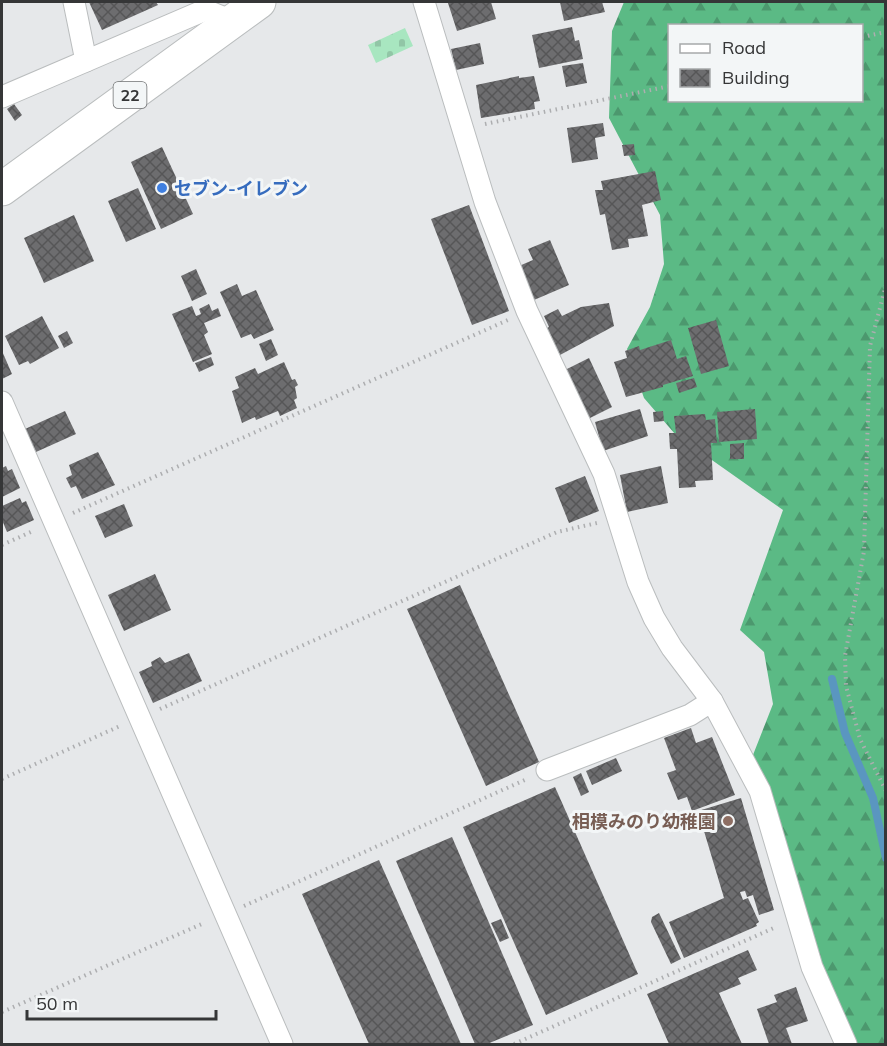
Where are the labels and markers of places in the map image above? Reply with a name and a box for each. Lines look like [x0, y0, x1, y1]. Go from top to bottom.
place label: セブン-イレブン [174, 177, 308, 200]
marker: セブン-イレブン [155, 181, 169, 195]
place label: 相模みのり幼稚園 [572, 810, 716, 833]
marker: 相模みのり幼稚園 [721, 814, 735, 828]

